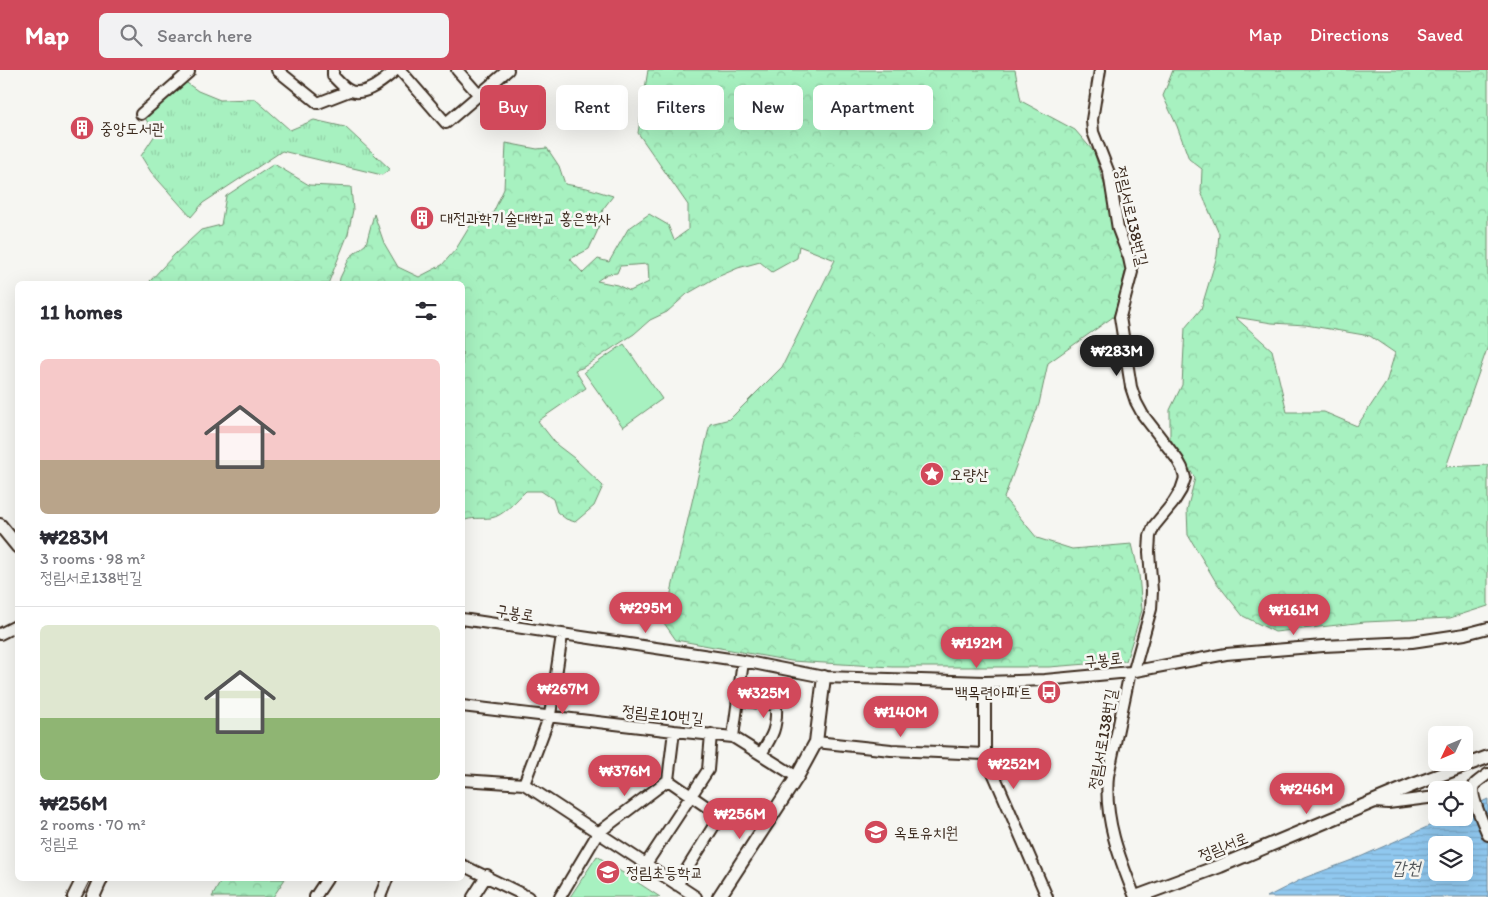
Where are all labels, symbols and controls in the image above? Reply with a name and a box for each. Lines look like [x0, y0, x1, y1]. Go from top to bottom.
search box [99, 13, 449, 58]
text: Map [25, 21, 69, 50]
icon: search [117, 21, 145, 49]
text: Search here [157, 24, 252, 47]
text: Map [1249, 24, 1282, 46]
text: Directions [1310, 24, 1389, 46]
text: Saved [1417, 24, 1463, 46]
chip: Buy [480, 85, 546, 130]
chip: Rent [556, 85, 628, 130]
chip: Filters [638, 85, 724, 130]
chip: New [734, 85, 803, 130]
chip: Apartment [813, 85, 933, 130]
building icon: 중앙도서관 [69, 115, 95, 141]
place label: 중앙도서관 [100, 119, 165, 138]
street label: 정림서로138번길 [1111, 164, 1152, 268]
building icon: 대전과학기술대학교 홍은학사 [409, 205, 435, 231]
place label: 대전과학기술대학교 홍은학사 [440, 209, 611, 228]
icon: filters [412, 297, 440, 325]
text: 11 homes [40, 299, 123, 324]
pin: ₩283M [1082, 334, 1152, 377]
text: ₩283M [1091, 341, 1143, 360]
icon: home [195, 392, 285, 482]
place icon: 오량산 [919, 461, 945, 487]
place label: 오량산 [950, 465, 989, 484]
text: ₩283M [40, 524, 108, 549]
text: 3 rooms · 98 m² [40, 549, 145, 568]
text: 정림서로138번길 [40, 568, 142, 587]
pin: ₩295M [611, 592, 681, 634]
pin: ₩161M [1259, 594, 1329, 636]
text: ₩295M [620, 598, 672, 617]
street label: 구봉로 [494, 600, 535, 625]
text: ₩161M [1269, 600, 1319, 619]
pin: ₩192M [942, 626, 1012, 669]
text: ₩192M [952, 633, 1002, 652]
street label: 구봉로 [1083, 648, 1123, 671]
icon: home [195, 657, 285, 747]
pin: ₩267M [528, 672, 598, 715]
pin: ₩325M [729, 676, 799, 719]
text: ₩267M [537, 679, 589, 698]
bus stop icon: 백목련아파트 [1036, 679, 1062, 705]
text: ₩325M [738, 683, 790, 702]
place label: 백목련아파트 [955, 683, 1032, 702]
street label: 정림서로138번길 [1084, 687, 1121, 791]
pin: ₩140M [866, 696, 936, 738]
street label: 정림로10번길 [621, 701, 705, 728]
text: ₩140M [874, 702, 928, 721]
north arrow [1428, 726, 1472, 771]
map controls [1428, 726, 1473, 881]
pin: ₩252M [979, 748, 1049, 790]
pin: ₩376M [590, 754, 660, 797]
text: ₩252M [988, 754, 1040, 773]
text: ₩376M [599, 761, 651, 780]
pin: ₩246M [1272, 772, 1342, 815]
text: ₩246M [1281, 779, 1333, 798]
button: locate [1428, 781, 1473, 826]
text: ₩256M [40, 790, 108, 815]
pin: ₩256M [705, 798, 775, 840]
text: ₩256M [714, 804, 766, 823]
text: 2 rooms · 70 m² [40, 815, 146, 834]
school or university icon: 옥토유치원 [863, 819, 889, 845]
place label: 옥토유치원 [894, 823, 958, 842]
street label: 정림서로 [1196, 828, 1251, 865]
text: 정림로 [40, 834, 79, 853]
button: layers [1428, 836, 1473, 881]
water label: 갑천 [1392, 857, 1422, 879]
school or university icon: 정림초등학교 [595, 859, 621, 885]
place label: 정림초등학교 [626, 863, 703, 882]

